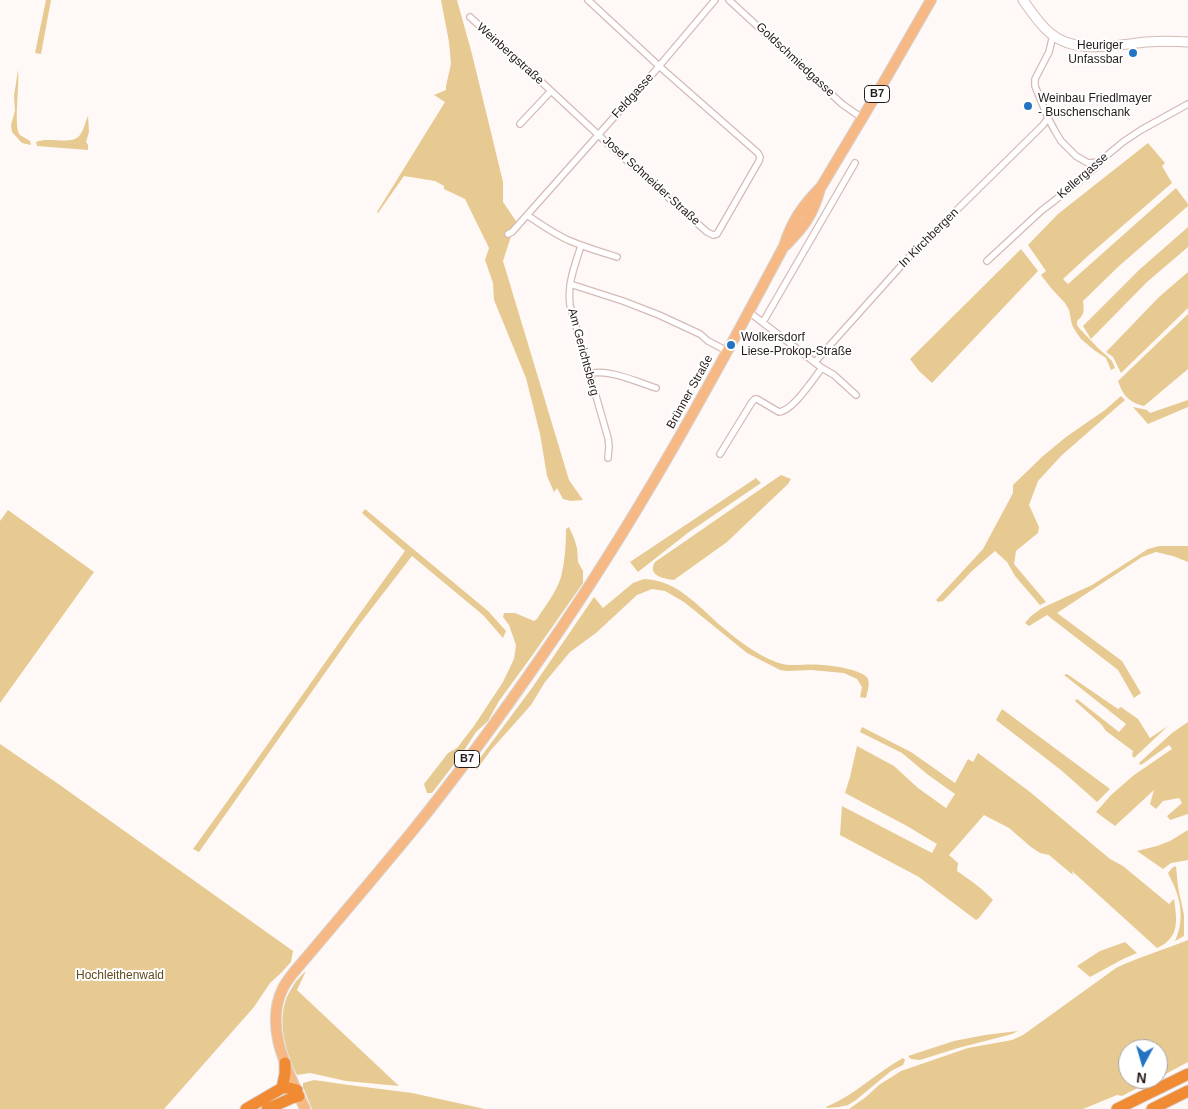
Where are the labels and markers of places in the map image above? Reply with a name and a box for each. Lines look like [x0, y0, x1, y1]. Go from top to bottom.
place label: Heuriger Unfassbar [1068, 39, 1123, 67]
marker: Heuriger Unfassbar [1127, 47, 1139, 59]
place label: Weinbau Friedlmayer - Buschenschank [1038, 92, 1152, 120]
marker: Weinbau Friedlmayer - Buschenschank [1022, 100, 1034, 112]
place label: Wolkersdorf Liese-Prokop-Straße [741, 331, 852, 359]
marker: Wolkersdorf Liese-Prokop-Straße [725, 339, 737, 351]

